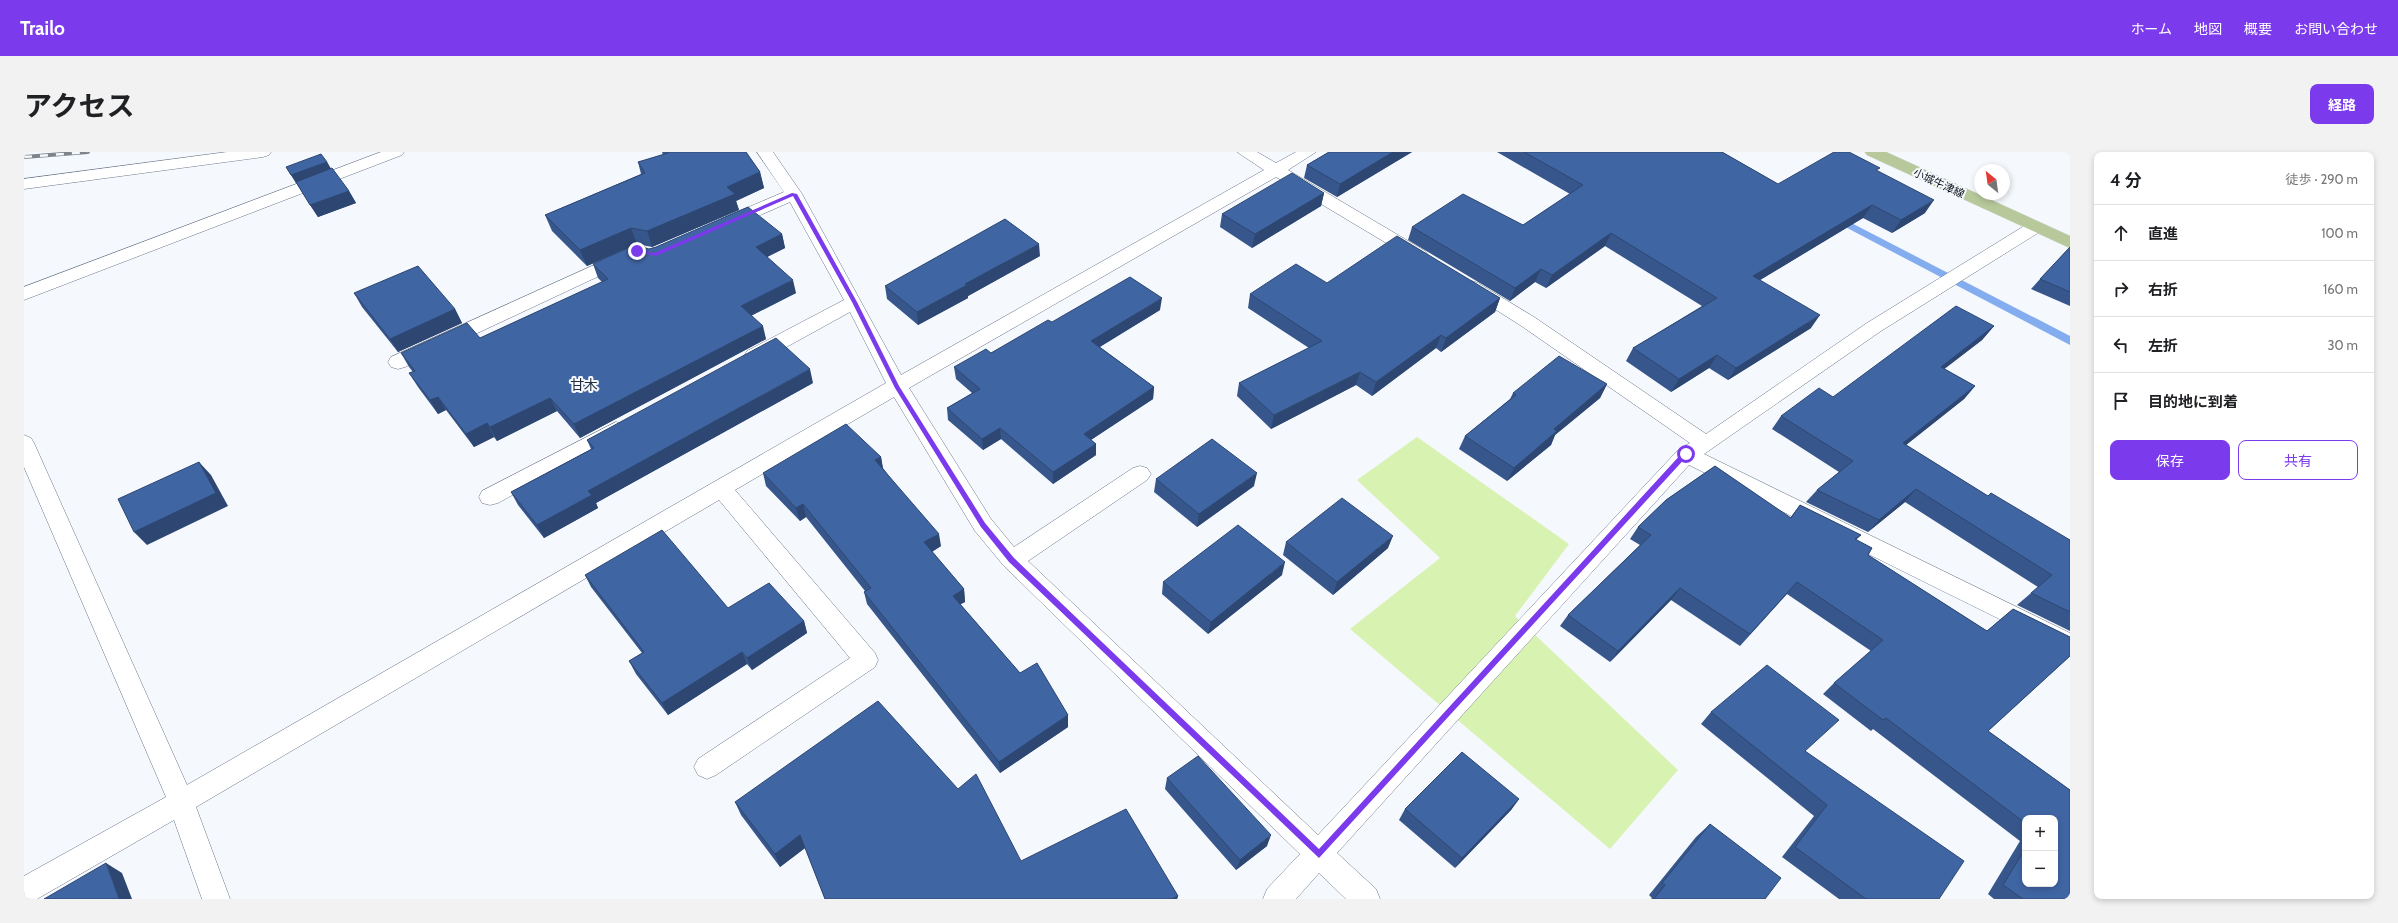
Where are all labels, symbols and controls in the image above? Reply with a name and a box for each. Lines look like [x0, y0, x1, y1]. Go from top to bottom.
text: Trailo [20, 17, 65, 40]
text: ホーム [2130, 20, 2172, 38]
text: 地図 [2194, 20, 2222, 38]
text: 概要 [2244, 20, 2272, 38]
text: お問い合わせ [2294, 20, 2378, 38]
button: 経路 [2310, 84, 2374, 124]
text: アクセス [24, 89, 135, 123]
north arrow [1974, 164, 2010, 200]
street label: 小城牛津線 [1911, 165, 1967, 201]
text: 4 分 [2110, 170, 2141, 190]
text: 徒歩 · 290 m [2285, 171, 2358, 187]
icon: ahead [2110, 222, 2132, 244]
text: 直進 [2148, 225, 2178, 243]
text: 100 m [2321, 225, 2358, 241]
route end [628, 242, 646, 260]
icon: right [2110, 278, 2132, 300]
text: 右折 [2148, 281, 2178, 299]
text: 160 m [2323, 281, 2358, 297]
icon: left [2110, 334, 2132, 356]
text: 左折 [2148, 337, 2178, 355]
text: 30 m [2328, 337, 2358, 353]
district label: 甘木 [570, 376, 598, 394]
icon: arrive [2110, 390, 2132, 412]
text: 目的地に到着 [2148, 393, 2238, 411]
button: 保存 [2110, 440, 2230, 480]
button: 共有 [2238, 440, 2358, 480]
route start [1677, 445, 1695, 463]
map controls [2022, 815, 2058, 887]
button: + [2022, 815, 2058, 851]
button: − [2022, 851, 2058, 887]

